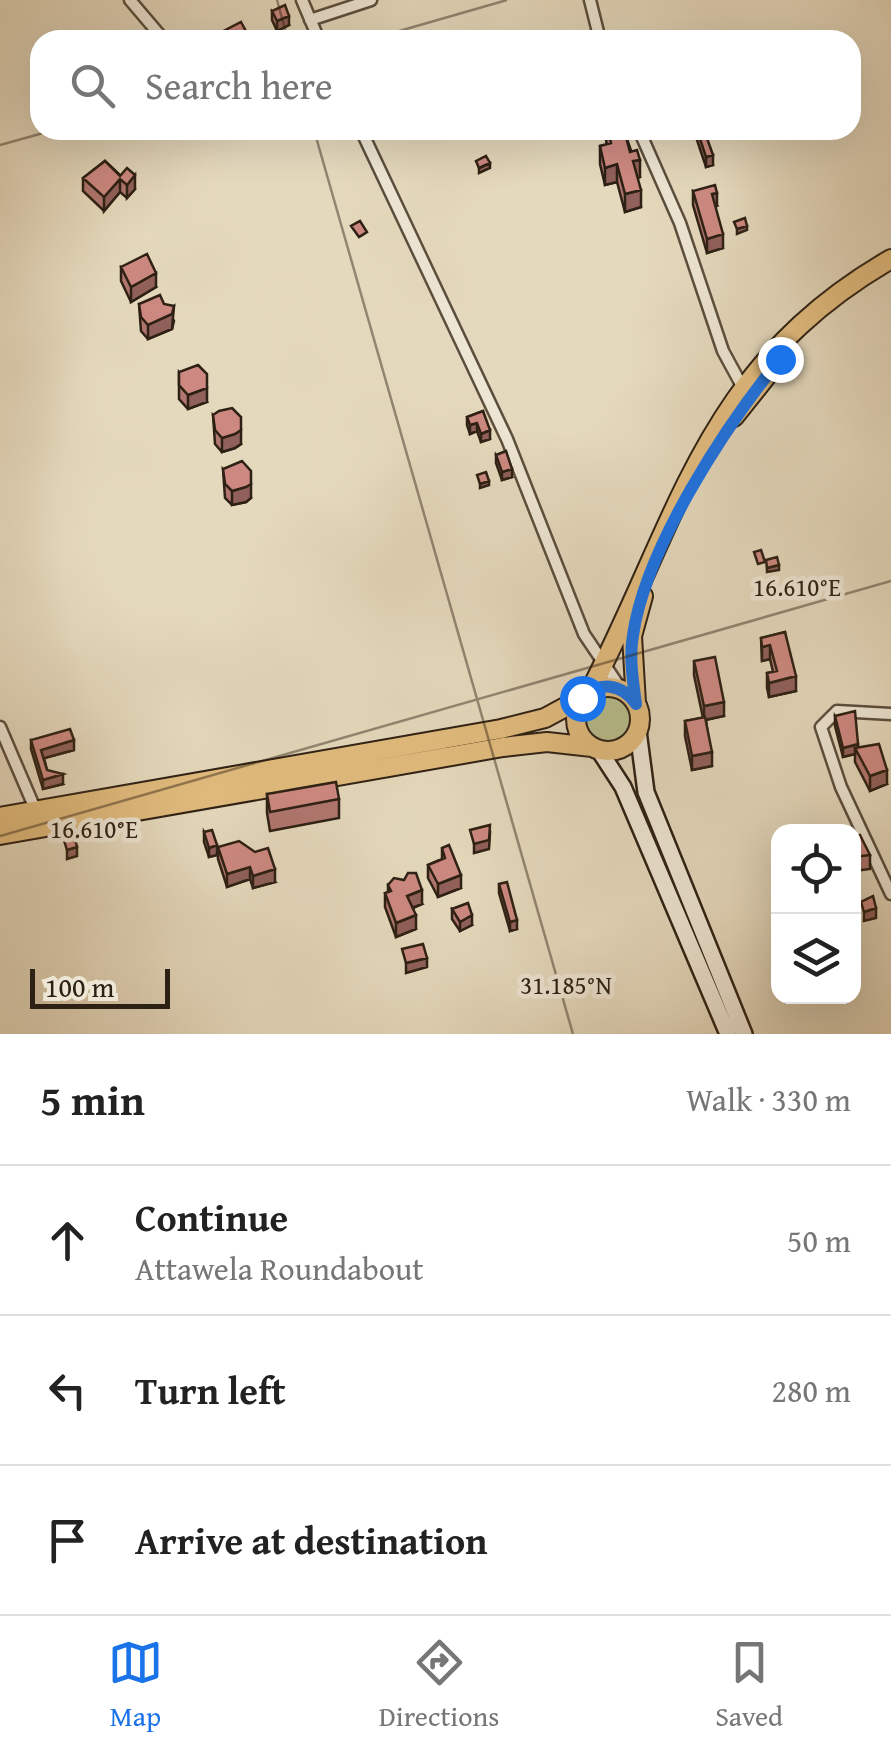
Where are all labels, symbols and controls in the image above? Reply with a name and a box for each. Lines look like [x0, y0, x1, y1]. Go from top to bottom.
search box [30, 30, 861, 140]
text: Search here [145, 57, 333, 113]
icon: search [65, 58, 120, 113]
route end [758, 337, 804, 383]
text: 16.610°E [753, 569, 841, 605]
route start [560, 676, 606, 722]
text: 16.610°E [50, 811, 138, 847]
map controls [771, 824, 861, 1004]
button: locate [771, 824, 861, 914]
button: layers [771, 914, 861, 1004]
scale bar [30, 964, 170, 1008]
text: 100 m [45, 966, 114, 1007]
text: 31.185°N [520, 967, 612, 1003]
text: 5 min [40, 1069, 145, 1130]
text: Walk · 330 m [686, 1076, 851, 1123]
text: Continue [135, 1189, 288, 1245]
icon: ahead [40, 1213, 95, 1268]
text: 50 m [787, 1217, 851, 1264]
text: Attawela Roundabout [135, 1245, 424, 1292]
text: Turn left [135, 1362, 286, 1418]
icon: left [40, 1363, 95, 1418]
text: 280 m [772, 1367, 851, 1414]
text: Arrive at destination [135, 1512, 488, 1568]
icon: arrive [40, 1513, 95, 1568]
tab: Map [108, 1635, 163, 1736]
tab: Directions [379, 1635, 499, 1736]
tab: Saved [715, 1635, 783, 1736]

